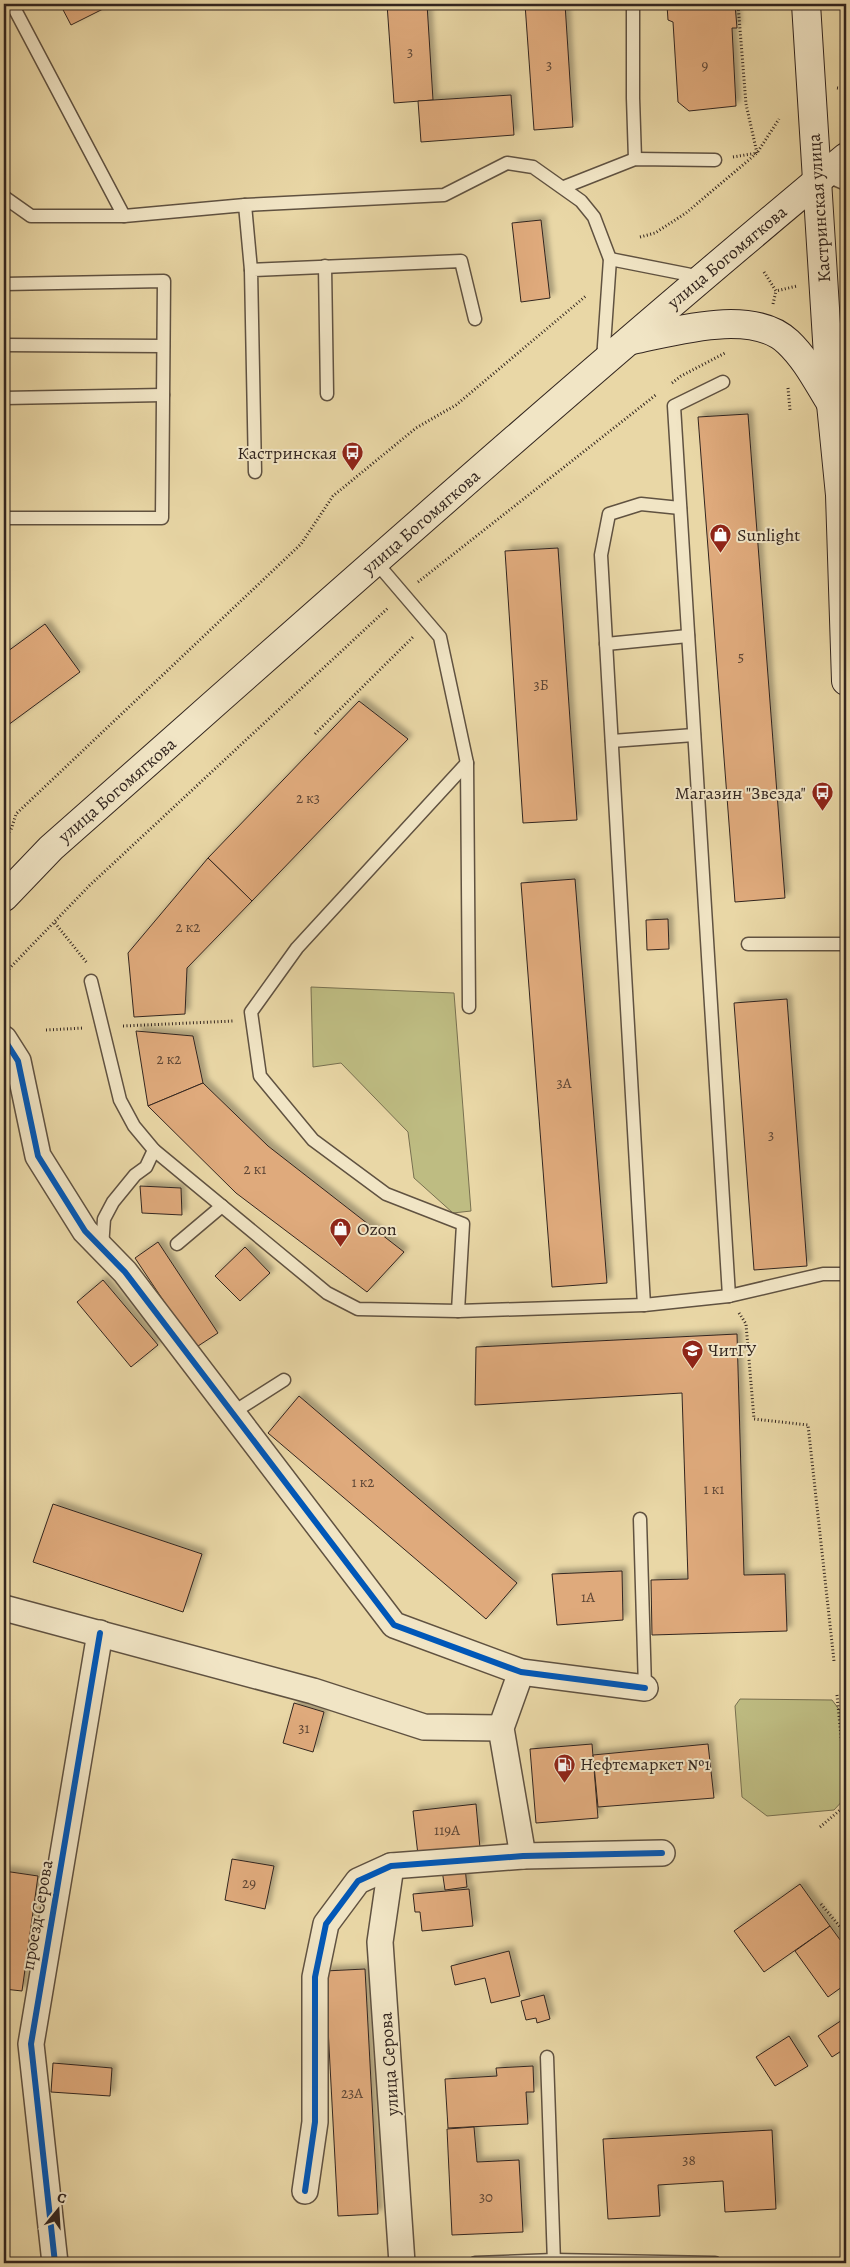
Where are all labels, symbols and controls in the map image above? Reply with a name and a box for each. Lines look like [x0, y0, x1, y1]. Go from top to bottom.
house number: 3 [407, 42, 413, 62]
house number: 3 [546, 55, 552, 75]
house number: 9 [702, 55, 709, 75]
street label: Кастринская улица [802, 132, 836, 283]
street label: улица Богомягкова [661, 199, 792, 315]
place label: Кастринская [237, 441, 337, 465]
bus stop icon: Кастринская [341, 441, 365, 472]
street label: улица Богомягкова [356, 464, 486, 581]
shop icon: Sunlight [709, 523, 733, 554]
place label: Sunlight [737, 523, 800, 547]
house number: 5 [738, 647, 744, 667]
house number: 3Б [533, 675, 549, 695]
street label: улица Богомягкова [52, 732, 182, 849]
place label: Магазин "Звезда" [675, 781, 806, 805]
bus stop icon: Магазин "Звезда" [810, 781, 834, 812]
house number: 2 к3 [296, 788, 320, 808]
house number: 2 к2 [175, 917, 201, 937]
house number: 2 к2 [156, 1049, 182, 1069]
house number: 3А [556, 1073, 572, 1093]
house number: 3 [768, 1125, 774, 1145]
house number: 2 к1 [243, 1159, 267, 1179]
shop icon: Ozon [329, 1217, 353, 1248]
place label: Ozon [357, 1217, 397, 1241]
school or university icon: ЧитГУ [680, 1338, 704, 1369]
place label: ЧитГУ [708, 1338, 757, 1362]
house number: 1 к2 [351, 1472, 375, 1492]
house number: 1 к1 [703, 1479, 725, 1499]
house number: 1А [581, 1587, 595, 1607]
house number: 31 [298, 1718, 310, 1738]
fuel station icon: Нефтемаркет №1 [552, 1752, 576, 1783]
place label: Нефтемаркет №1 [580, 1752, 710, 1776]
house number: 119А [434, 1820, 460, 1840]
street label: проезд Серова [15, 1857, 59, 1972]
house number: 29 [242, 1873, 256, 1893]
street label: улица Серова [373, 2011, 405, 2118]
house number: 23А [341, 2083, 363, 2103]
house number: 38 [682, 2150, 696, 2170]
north arrow [32, 2184, 82, 2234]
house number: 30 [479, 2187, 493, 2207]
text: С [55, 2188, 69, 2209]

